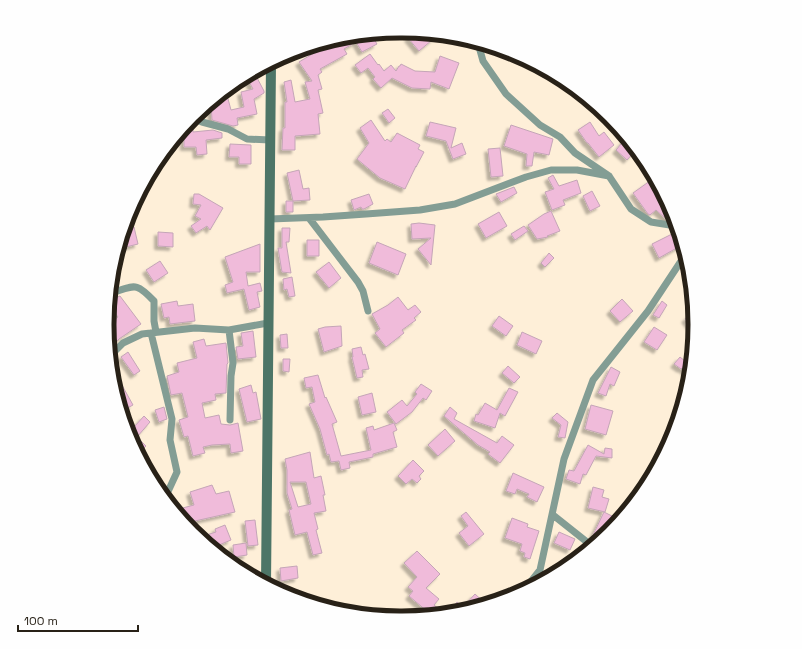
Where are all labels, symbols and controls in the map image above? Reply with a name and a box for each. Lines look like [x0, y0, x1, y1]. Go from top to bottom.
scale bar [18, 607, 138, 633]
text: 100 m [24, 613, 58, 629]

